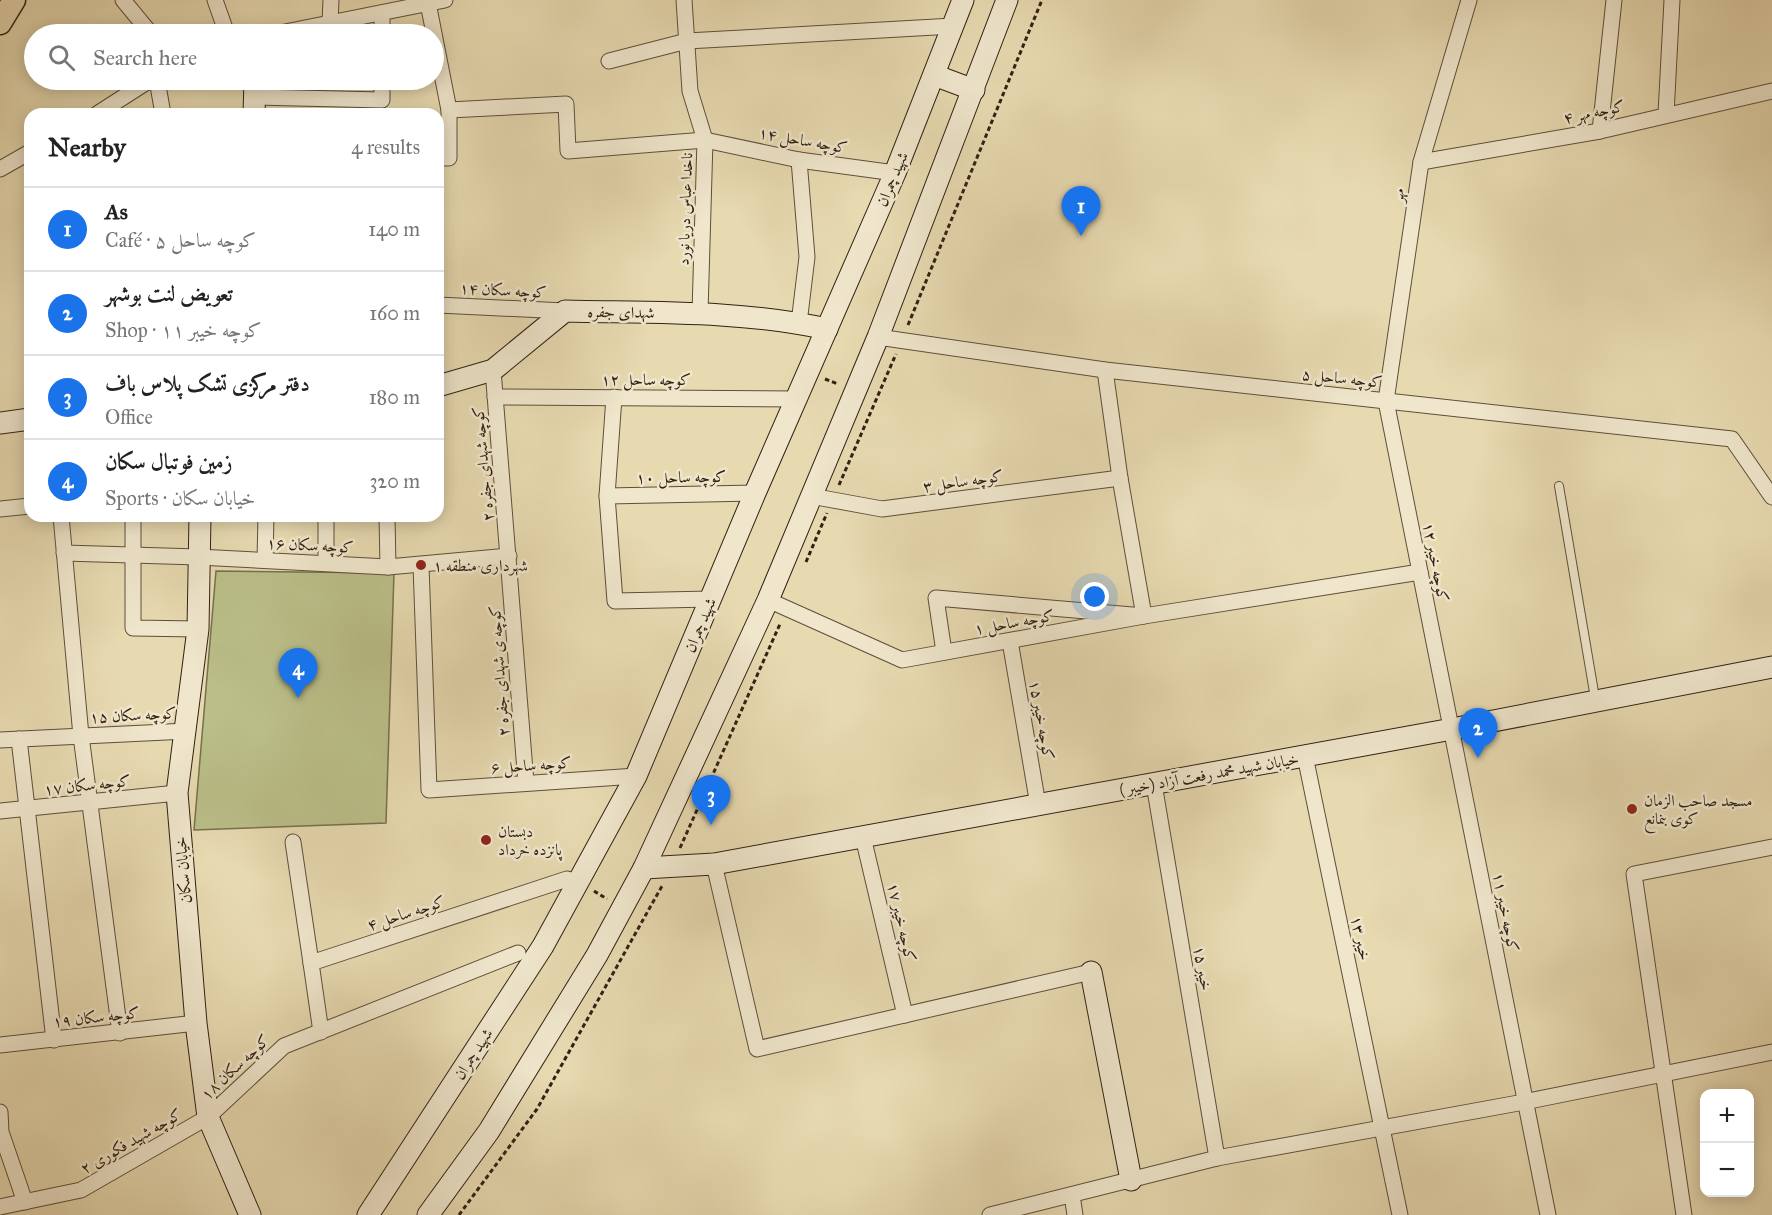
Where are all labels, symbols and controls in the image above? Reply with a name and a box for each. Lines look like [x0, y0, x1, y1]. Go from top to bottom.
search box [24, 24, 444, 90]
icon: search [45, 41, 78, 74]
text: Search here [93, 44, 197, 71]
street label: کوچه مهر ۴ [1562, 96, 1627, 130]
street label: کوچه ساحل ۱۴ [757, 123, 849, 159]
text: Nearby [48, 131, 126, 163]
text: 4 results [351, 135, 420, 159]
street label: شهید چمران [872, 149, 913, 210]
street label: ناخدا عباس دریا نورد [674, 152, 697, 266]
pin: 1 [1062, 186, 1100, 236]
street label: مهر [1387, 187, 1409, 205]
text: As [105, 198, 128, 225]
text: 1 [64, 217, 71, 241]
text: 140 m [368, 217, 420, 241]
text: Café · کوچه ساحل ۵ [105, 228, 256, 252]
street label: کوچه سکان ۱۴ [459, 278, 547, 304]
text: تعویض لنت بوشهر [105, 280, 233, 307]
text: 2 [63, 301, 72, 325]
text: 160 m [369, 301, 420, 325]
street label: شهدای جفره [587, 302, 655, 323]
text: Shop · کوچه خیبر ۱۱ [105, 318, 262, 342]
street label: کوچه ساحل ۵ [1301, 364, 1383, 394]
text: دفتر مرکزی تشک پلاس باف [105, 370, 310, 397]
street label: کوچه ساحل ۱۲ [601, 370, 691, 391]
text: 3 [64, 385, 72, 409]
text: 180 m [369, 385, 420, 409]
text: Office [105, 405, 153, 429]
street label: کوچه شهدای جفره ۲ [469, 405, 499, 522]
text: زمین فوتبال سکان [105, 448, 232, 475]
street label: کوچه ساحل ۳ [922, 466, 1005, 498]
street label: کوچه ساحل ۱۰ [636, 467, 726, 489]
text: 4 [62, 469, 73, 493]
text: 320 m [369, 469, 420, 493]
text: Sports · خیابان سکان [105, 486, 255, 510]
street label: کوچه خیبر ۱۲ [1417, 521, 1453, 604]
street label: کوچه سکان ۱۶ [266, 533, 354, 559]
place label: شهرداری منطقه ١ [433, 556, 528, 576]
marker: شهرداری منطقه ١ [414, 558, 428, 572]
your location [1080, 582, 1109, 611]
street label: شهید چمران [680, 595, 721, 656]
street label: کوچه ی شهدای جفره ۲ [485, 605, 515, 737]
street label: کوچه ساحل ۱ [973, 606, 1056, 640]
pin: 4 [278, 648, 318, 698]
street label: کوچه خیبر ۱۵ [1024, 679, 1058, 762]
street label: کوچه سکان ۱۵ [89, 703, 177, 729]
pin: 2 [1458, 708, 1498, 758]
street label: ( خیبر) خیابان شهید محمد رفعت آزاد [1118, 749, 1300, 800]
street label: کوچه ساحل ۶ [490, 753, 572, 779]
street label: کوچه سکان ۱۷ [43, 771, 132, 801]
pin: 3 [692, 776, 730, 825]
place label: مسجد صاحب الزمان کوی بنمانع [1644, 791, 1752, 834]
marker: مسجد صاحب الزمان کوی بنمانع [1625, 802, 1639, 816]
place label: دبستان پانزده خرداد [498, 822, 563, 861]
marker: دبستان پانزده خرداد [479, 833, 493, 847]
street label: خیابان سکان [171, 836, 195, 904]
street label: کوچه خیبر ۱۱ [1487, 871, 1523, 954]
street label: کوچه خیبر ۱۷ [882, 881, 920, 964]
street label: کوچه ساحل ۴ [365, 891, 448, 936]
street label: خیبر ۱۳ [1346, 914, 1375, 962]
street label: خیبر ۱۵ [1189, 944, 1216, 992]
street label: کوچه سکان ۱۹ [52, 1003, 141, 1033]
street label: شهید چمران [449, 1025, 497, 1084]
street label: کوچه سکان ۱۸ [197, 1030, 275, 1105]
map controls [1700, 1089, 1754, 1197]
button: + [1700, 1089, 1754, 1143]
street label: کوچه شهید فکوری ۲ [77, 1104, 186, 1179]
button: − [1700, 1143, 1754, 1197]

